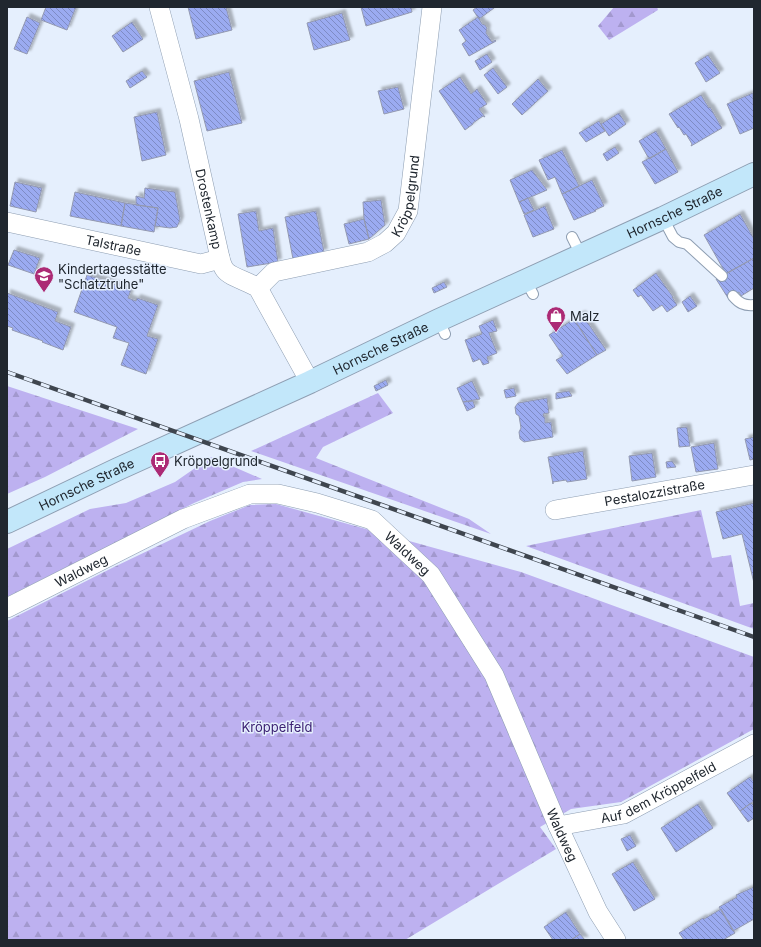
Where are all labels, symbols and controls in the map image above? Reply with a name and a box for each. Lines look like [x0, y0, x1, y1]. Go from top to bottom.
street label: Kröppelgrund [388, 154, 423, 239]
street label: Drostenkamp [192, 167, 226, 251]
street label: Hornsche Straße [624, 183, 725, 241]
street label: Talstraße [84, 231, 143, 259]
place label: Kindertagesstätte "Schatztruhe" [58, 261, 167, 292]
school or university icon: Kindertagesstätte "Schatztruhe" [33, 265, 55, 293]
shop icon: Malz [545, 305, 567, 333]
place label: Malz [570, 308, 599, 324]
street label: Hornsche Straße [330, 318, 431, 378]
bus stop icon: Kröppelgrund [149, 450, 171, 478]
place label: Kröppelgrund [174, 453, 258, 469]
street label: Hornsche Straße [36, 455, 137, 514]
street label: Pestalozzistraße [603, 476, 706, 509]
street label: Waldweg [381, 528, 434, 578]
street label: Waldweg [52, 551, 110, 590]
park label: Kröppelfeld [242, 719, 312, 735]
street label: Auf dem Kröppelfeld [599, 758, 719, 826]
street label: Waldweg [543, 806, 581, 864]

